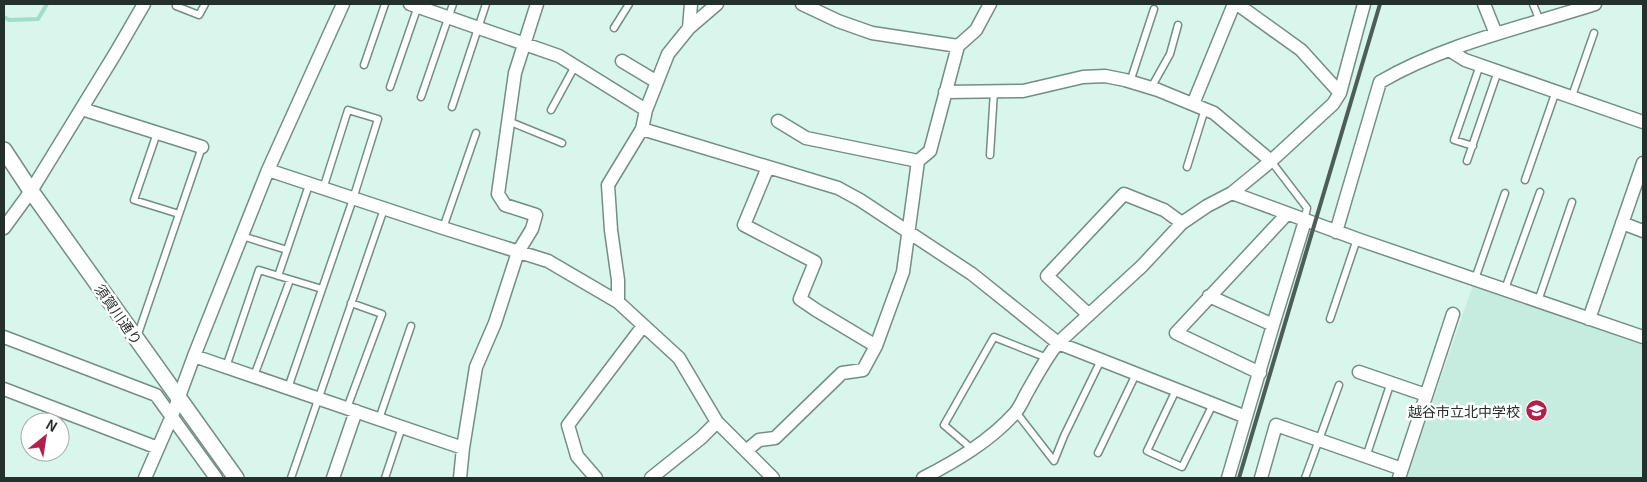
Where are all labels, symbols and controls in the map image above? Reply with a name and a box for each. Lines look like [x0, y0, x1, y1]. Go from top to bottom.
street label: 須賀川通り [91, 280, 147, 348]
school or university icon: 越谷市立北中学校 [1524, 399, 1548, 423]
place label: 越谷市立北中学校 [1408, 401, 1520, 421]
north arrow [20, 412, 70, 462]
text: N [42, 414, 62, 436]

